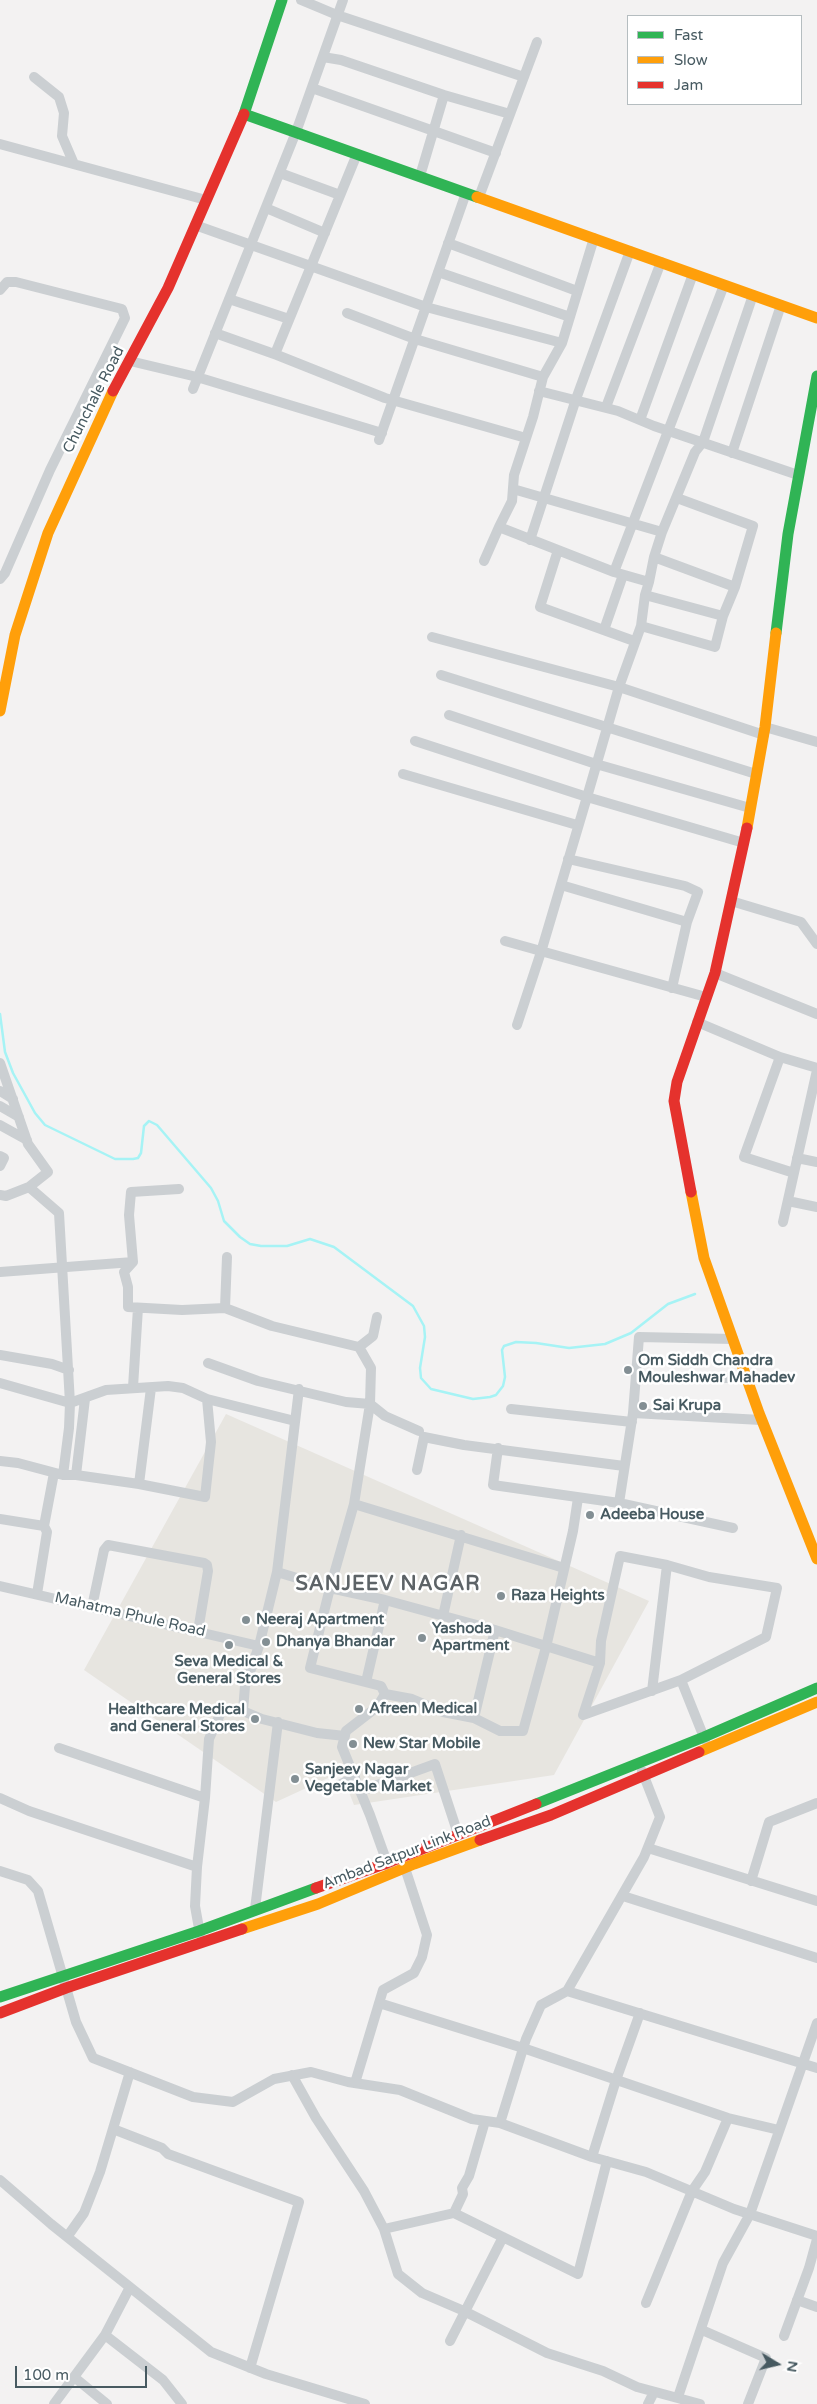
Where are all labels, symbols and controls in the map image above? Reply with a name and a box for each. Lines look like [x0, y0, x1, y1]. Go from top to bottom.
legend [627, 15, 802, 105]
text: Fast [674, 26, 703, 44]
text: Slow [674, 51, 708, 69]
text: Jam [674, 76, 703, 94]
street label: Chunchale Road [59, 344, 129, 456]
place label: Om Siddh Chandra Mouleshwar Mahadev [638, 1352, 795, 1387]
marker: Om Siddh Chandra Mouleshwar Mahadev [622, 1364, 634, 1376]
place label: Sai Krupa [653, 1397, 721, 1415]
marker: Sai Krupa [637, 1400, 649, 1412]
place label: Adeeba House [600, 1506, 704, 1524]
marker: Adeeba House [584, 1509, 596, 1521]
district label: SANJEEV NAGAR [294, 1573, 482, 1597]
place label: Raza Heights [511, 1587, 605, 1605]
street label: Mahatma Phule Road [53, 1589, 207, 1641]
marker: Raza Heights [495, 1590, 507, 1602]
place label: Neeraj Apartment [256, 1611, 384, 1629]
marker: Neeraj Apartment [240, 1614, 252, 1626]
place label: Yashoda Apartment [432, 1620, 509, 1655]
marker: Yashoda Apartment [416, 1632, 428, 1644]
place label: Dhanya Bhandar [276, 1633, 395, 1651]
marker: Dhanya Bhandar [260, 1636, 272, 1648]
marker: Seva Medical & General Stores [223, 1639, 235, 1651]
place label: Seva Medical & General Stores [175, 1653, 283, 1688]
place label: Afreen Medical [369, 1700, 477, 1718]
place label: Healthcare Medical and General Stores [108, 1701, 245, 1736]
marker: Afreen Medical [353, 1703, 365, 1715]
marker: Healthcare Medical and General Stores [249, 1713, 261, 1725]
place label: New Star Mobile [363, 1735, 481, 1753]
marker: New Star Mobile [347, 1738, 359, 1750]
place label: Sanjeev Nagar Vegetable Market [305, 1761, 432, 1796]
marker: Sanjeev Nagar Vegetable Market [289, 1773, 301, 1785]
street label: Ambad Satpur Link Road [320, 1813, 494, 1893]
north arrow [752, 2339, 802, 2389]
scale bar [18, 2356, 150, 2388]
text: N [783, 2360, 802, 2373]
text: 100 m [23, 2366, 69, 2384]

